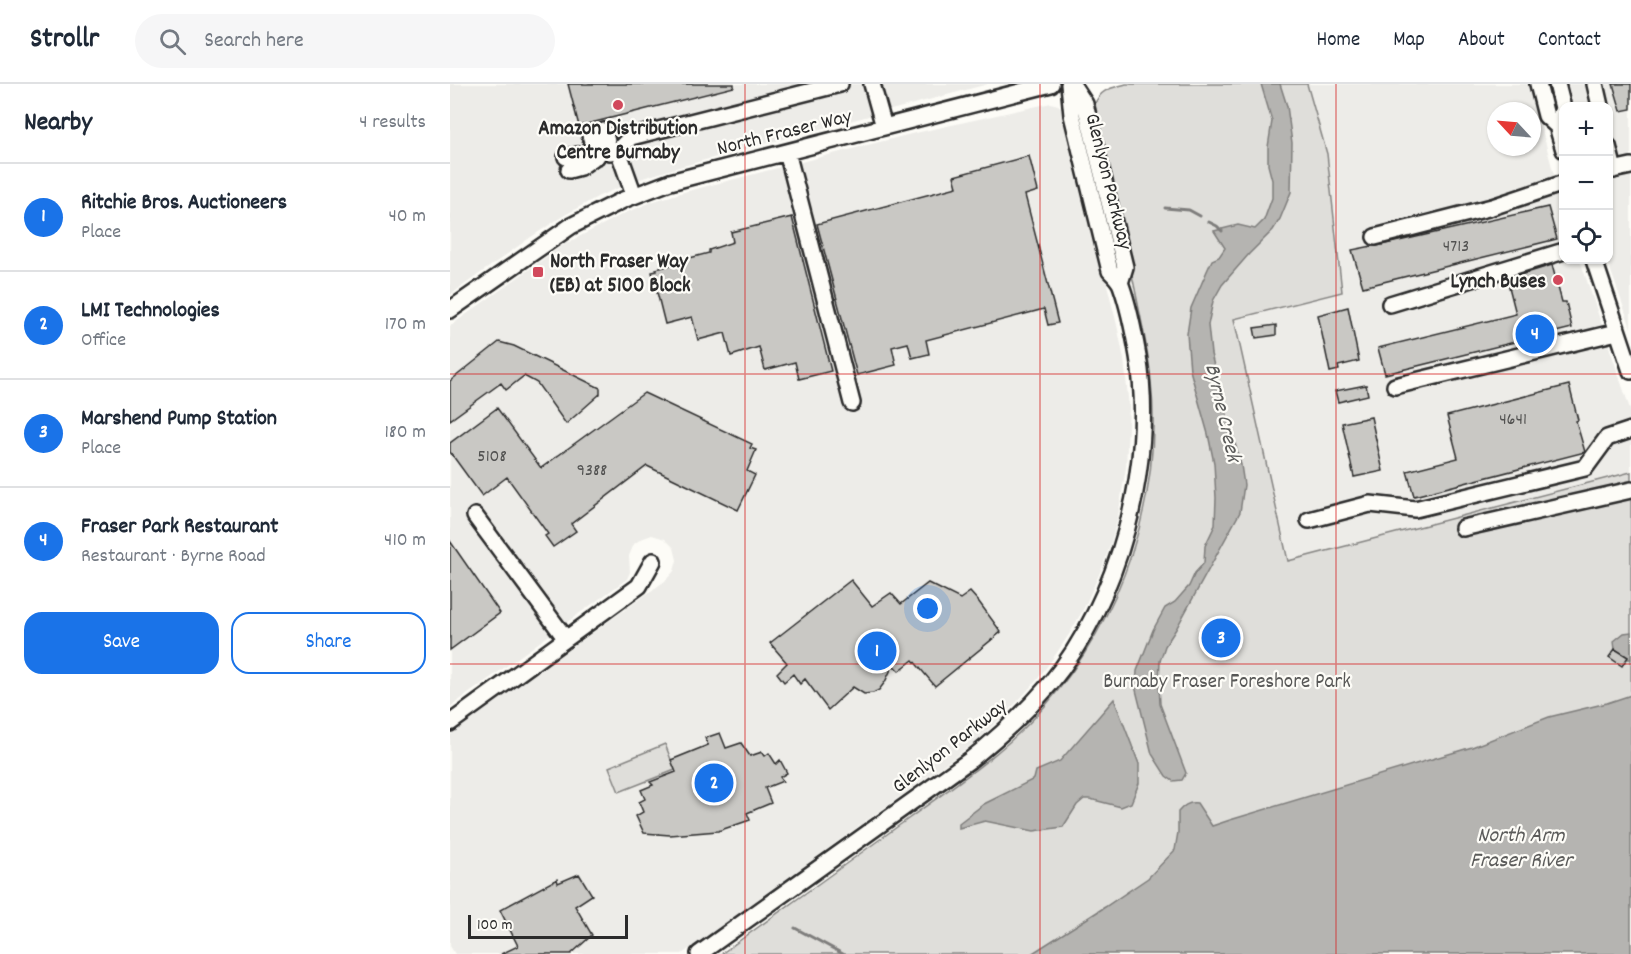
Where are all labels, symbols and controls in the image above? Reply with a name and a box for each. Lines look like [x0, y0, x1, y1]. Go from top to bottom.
search box [135, 14, 555, 68]
text: Strollr [30, 21, 99, 61]
icon: search [156, 25, 189, 58]
text: Search here [204, 26, 304, 57]
text: Home [1316, 26, 1360, 56]
text: Map [1393, 26, 1425, 56]
text: About [1458, 26, 1505, 56]
text: Contact [1538, 26, 1601, 56]
marker: Amazon Distribution Centre Burnaby [611, 98, 625, 112]
north arrow [1487, 102, 1541, 156]
map controls [1559, 102, 1613, 264]
button: + [1559, 102, 1613, 156]
street label: North Fraser Way [714, 103, 856, 165]
text: Nearby [24, 105, 92, 142]
text: 4 results [359, 109, 426, 137]
street label: Glenlyon Parkway [1076, 110, 1139, 254]
place label: Amazon Distribution Centre Burnaby [538, 115, 698, 169]
button: − [1559, 156, 1613, 210]
text: Ritchie Bros. Auctioneers [81, 188, 287, 219]
text: 1 [41, 203, 46, 231]
text: 40 m [388, 203, 426, 231]
button: locate [1559, 210, 1613, 264]
text: Place [81, 219, 121, 247]
house number: 4713 [1443, 235, 1469, 260]
place label: North Fraser Way (EB) at 5100 Block [550, 248, 691, 302]
marker: North Fraser Way (EB) at 5100 Block [531, 265, 545, 279]
place label: Lynch Buses [1450, 268, 1546, 298]
marker: Lynch Buses [1551, 273, 1565, 287]
text: LMI Technologies [81, 296, 220, 327]
text: 2 [39, 311, 48, 339]
text: 170 m [385, 311, 426, 339]
pin: 4 [1516, 312, 1554, 356]
text: Office [81, 327, 126, 355]
water label: Byrne Creek [1195, 361, 1248, 467]
text: Marshend Pump Station [81, 404, 277, 435]
house number: 4641 [1499, 408, 1527, 433]
text: 3 [39, 419, 48, 447]
text: 180 m [384, 419, 426, 447]
text: Place [81, 435, 121, 463]
house number: 5108 [477, 445, 507, 470]
house number: 9388 [577, 459, 607, 484]
text: Fraser Park Restaurant [81, 512, 278, 543]
text: 4 [39, 527, 48, 555]
text: 410 m [384, 527, 426, 555]
text: Restaurant · Byrne Road [81, 543, 266, 571]
your location [913, 594, 942, 623]
button: Save [24, 612, 219, 674]
button: Share [231, 612, 426, 674]
pin: 3 [1202, 616, 1240, 660]
pin: 1 [858, 628, 896, 674]
park label: Burnaby Fraser Foreshore Park [1103, 668, 1351, 698]
street label: Glenlyon Parkway [887, 692, 1015, 802]
pin: 2 [694, 760, 734, 806]
water label: North Arm Fraser River [1470, 821, 1575, 877]
scale bar [468, 912, 628, 940]
text: 100 m [477, 914, 513, 937]

